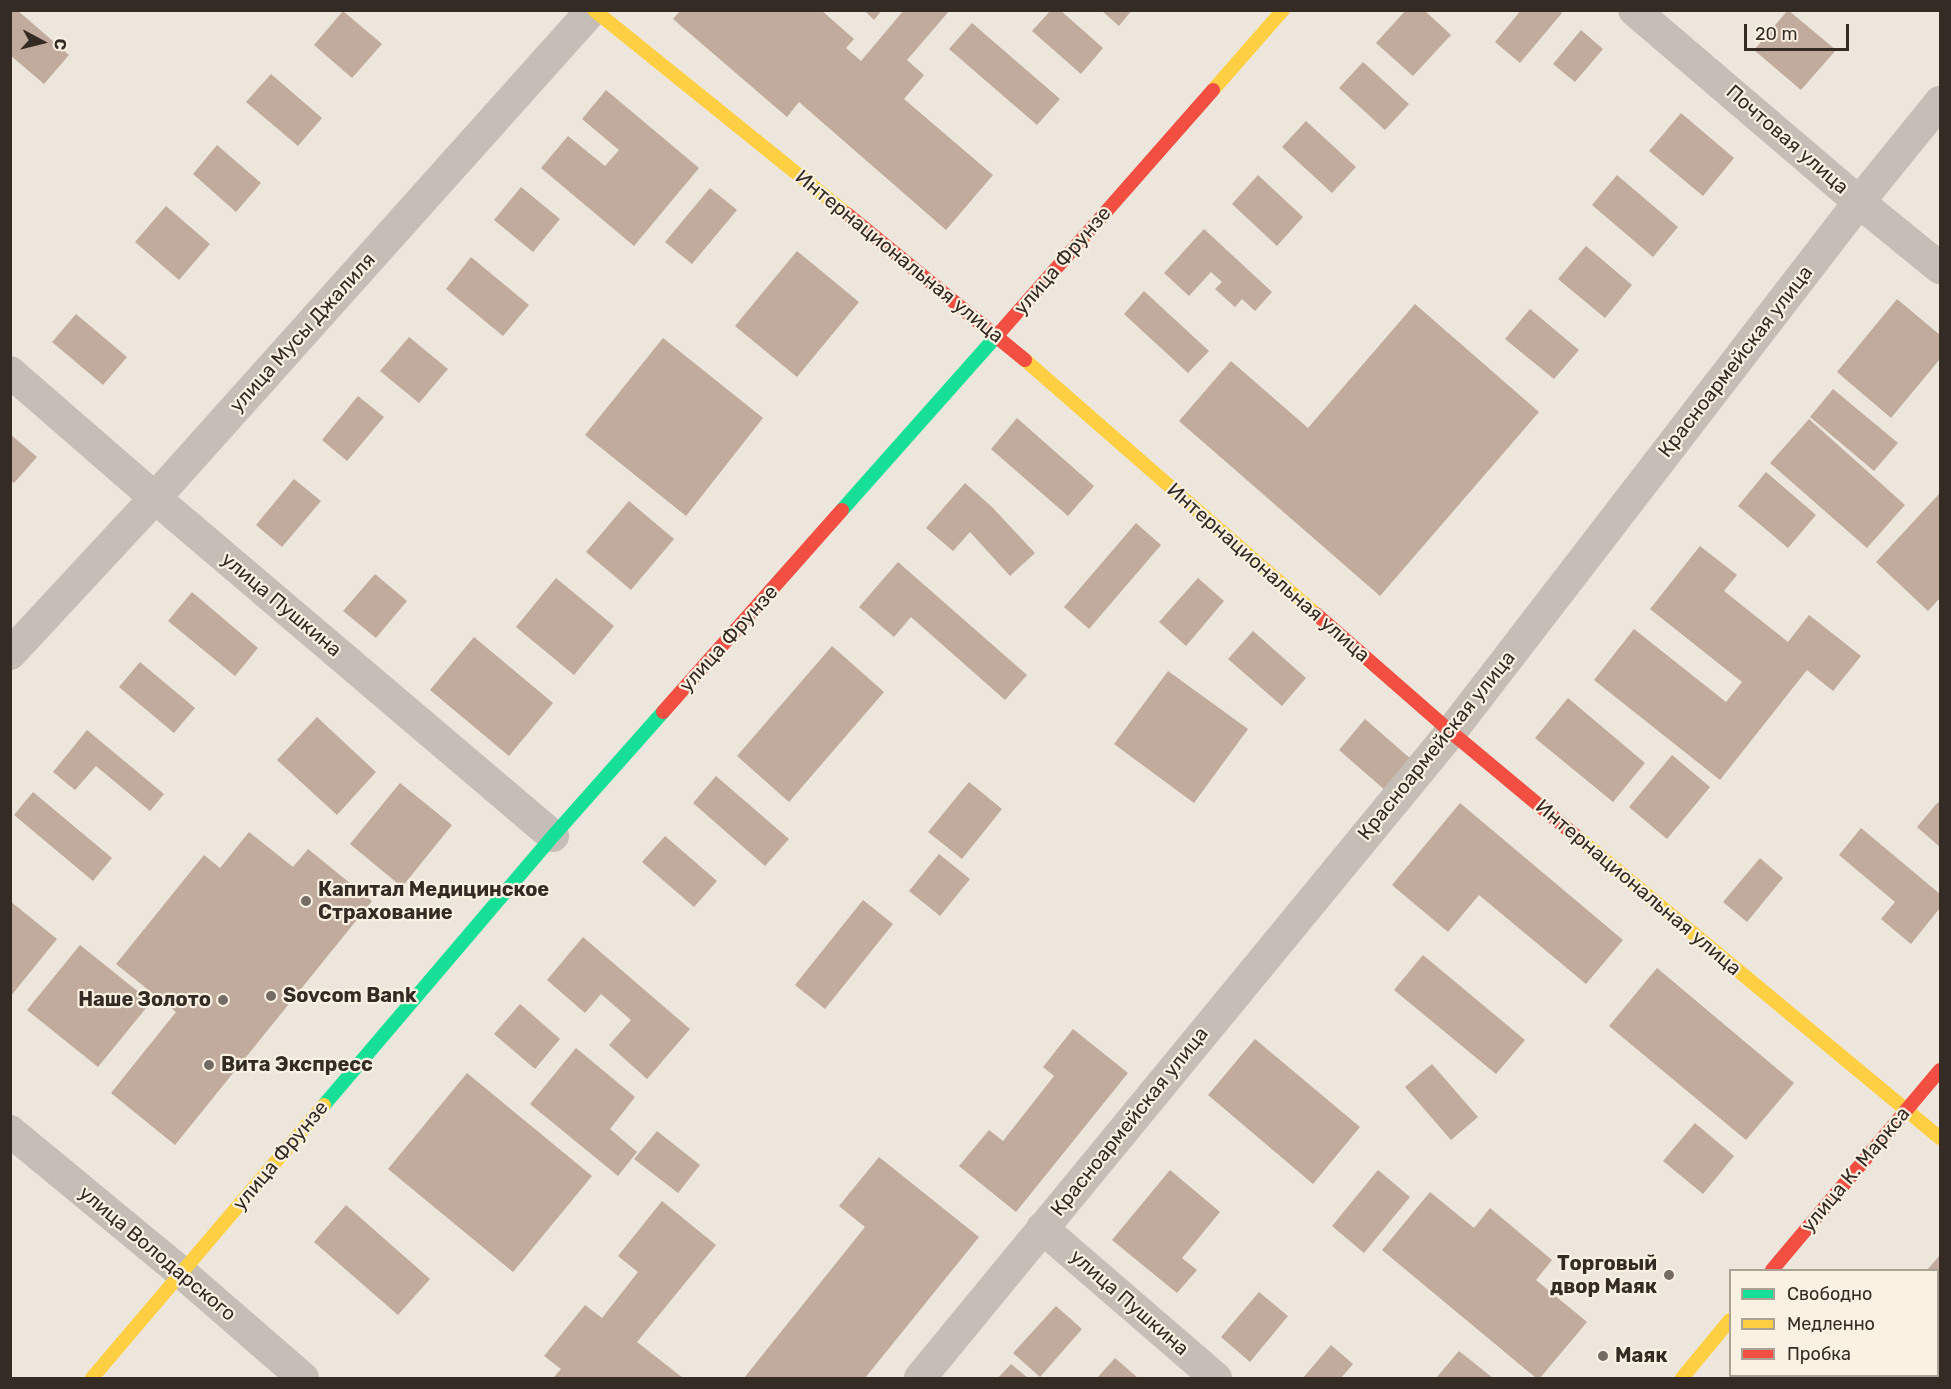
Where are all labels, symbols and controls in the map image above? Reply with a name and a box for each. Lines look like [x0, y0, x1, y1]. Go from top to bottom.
north arrow [12, 12, 72, 72]
scale bar [1747, 12, 1852, 50]
text: 20 m [1755, 23, 1797, 45]
text: С [50, 38, 70, 51]
street label: Почтовая улица [1721, 80, 1853, 200]
street label: Интернациональная улица [790, 166, 1008, 348]
street label: улица Фрунзе [1009, 202, 1117, 320]
street label: улица Мусы Джалиля [225, 248, 381, 418]
street label: Красноармейская улица [1654, 261, 1818, 463]
street label: Интернациональная улица [1162, 478, 1374, 668]
street label: улица Пушкина [216, 548, 346, 662]
street label: улица Фрунзе [675, 581, 783, 697]
street label: Красноармейская улица [1353, 647, 1521, 845]
street label: Интернациональная улица [1530, 795, 1746, 981]
place label: Капитал Медицинское Страхование [318, 878, 549, 925]
marker: Капитал Медицинское Страхование [299, 894, 313, 908]
place label: Sovcom Bank [283, 984, 417, 1008]
place label: Наше Золото [78, 988, 211, 1012]
marker: Sovcom Bank [264, 989, 278, 1003]
marker: Наше Золото [216, 993, 230, 1007]
street label: Красноармейская улица [1046, 1023, 1214, 1221]
place label: Вита Экспресс [221, 1053, 373, 1077]
marker: Вита Экспресс [202, 1058, 216, 1072]
street label: улица Фрунзе [228, 1096, 334, 1216]
street label: улица К. Маркса [1797, 1102, 1915, 1238]
street label: улица Володарского [74, 1181, 240, 1327]
street label: улица Пушкина [1065, 1245, 1193, 1361]
place label: Торговый двор Маяк [1550, 1252, 1657, 1299]
marker: Торговый двор Маяк [1662, 1268, 1676, 1282]
legend [1729, 1269, 1939, 1377]
text: Свободно [1787, 1283, 1872, 1305]
text: Медленно [1787, 1313, 1875, 1335]
text: Пробка [1787, 1343, 1851, 1365]
place label: Маяк [1615, 1344, 1668, 1368]
marker: Маяк [1596, 1349, 1610, 1363]

